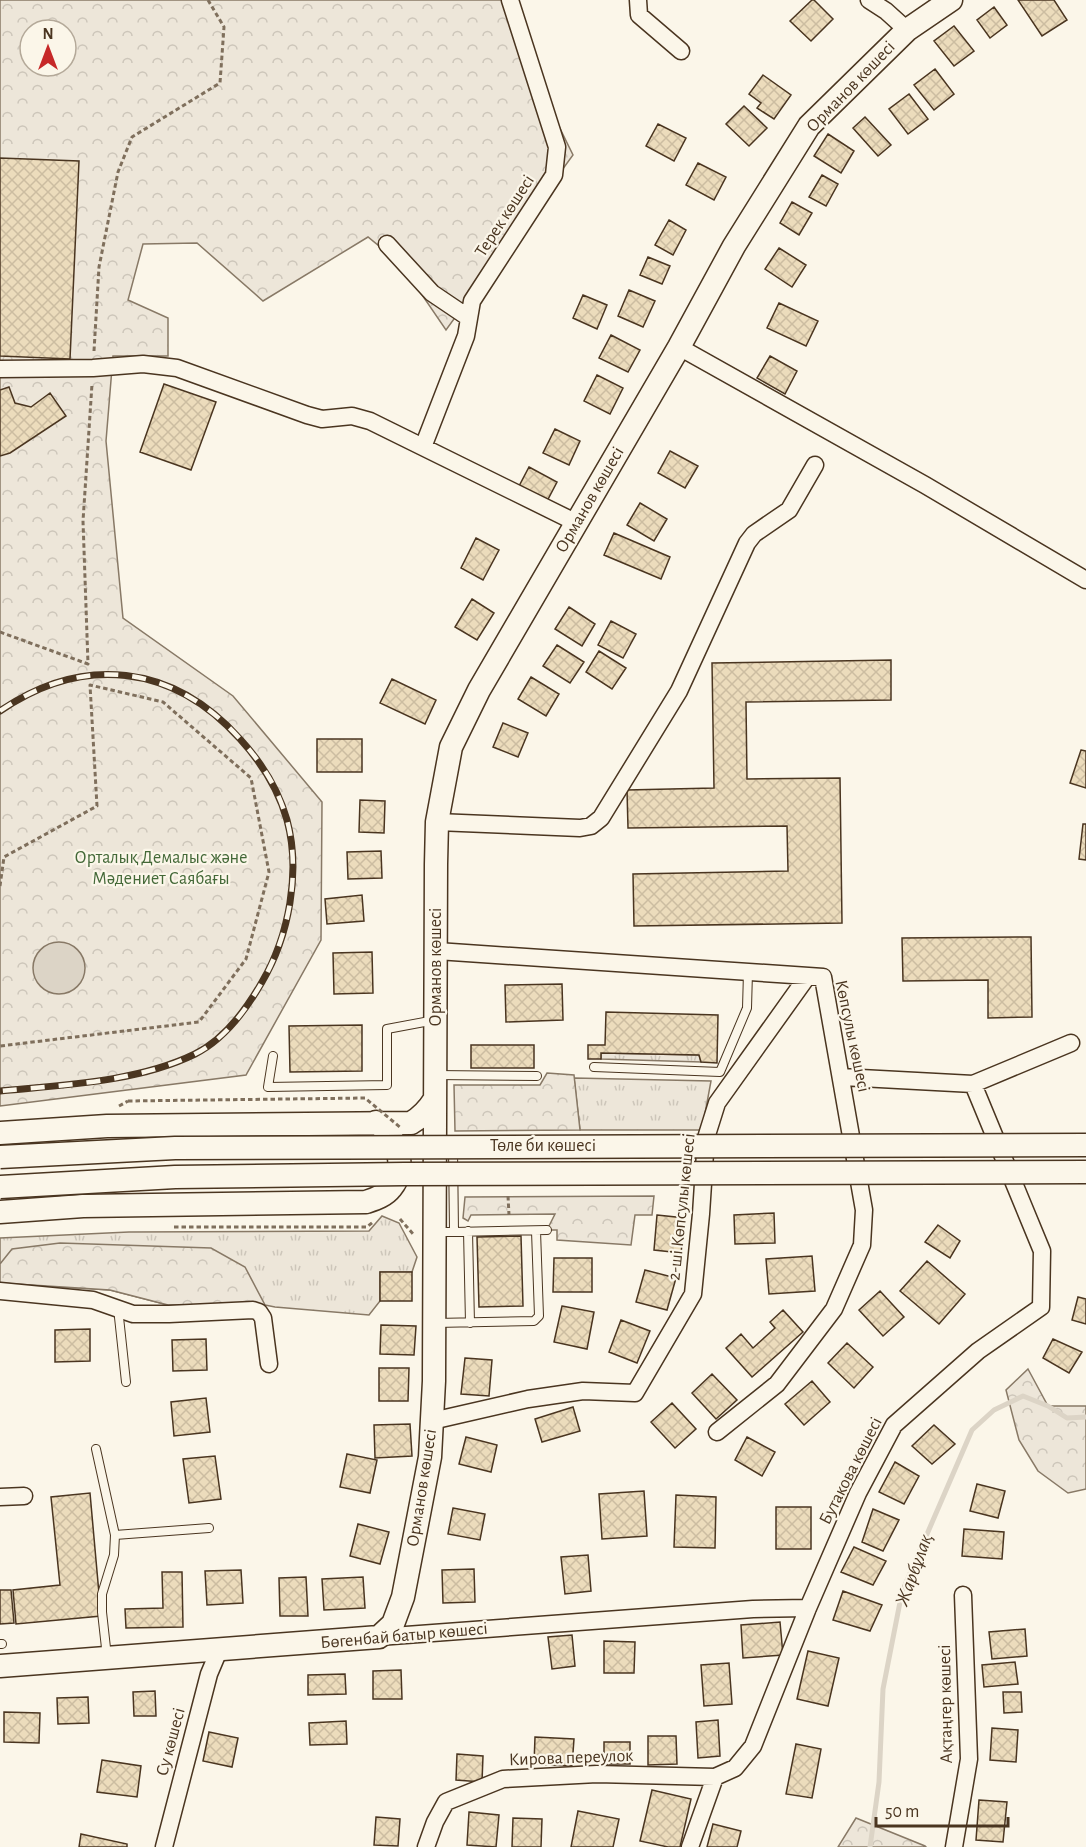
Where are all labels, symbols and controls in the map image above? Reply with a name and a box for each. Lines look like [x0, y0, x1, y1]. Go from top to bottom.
north arrow [18, 18, 78, 78]
text: N [42, 26, 54, 42]
street label: Орманов көшесі [803, 38, 899, 136]
street label: Терек көшесі [472, 172, 538, 260]
street label: Орманов көшесі [552, 444, 628, 556]
park label: Орталық Демалыс және Мәдениет Саябағы [75, 849, 247, 888]
street label: Орманов көшесі [427, 908, 445, 1026]
street label: Көпсулы көшесі [831, 978, 873, 1094]
street label: 2-ші Көпсулы көшесі [665, 1133, 699, 1281]
street label: Төле би көшесі [490, 1136, 596, 1155]
street label: Бутакова көшесі [816, 1414, 886, 1528]
street label: Орманов көшесі [404, 1428, 440, 1548]
water label: Жарбұлақ [892, 1531, 937, 1609]
street label: Бөгенбай батыр көшесі [319, 1619, 488, 1652]
street label: Ақтаңгер көшесі [936, 1644, 956, 1764]
street label: Су көшесі [153, 1706, 189, 1778]
street label: Кирова переулок [508, 1747, 634, 1769]
scale bar [876, 1790, 1008, 1828]
text: 50 m [885, 1803, 919, 1821]

